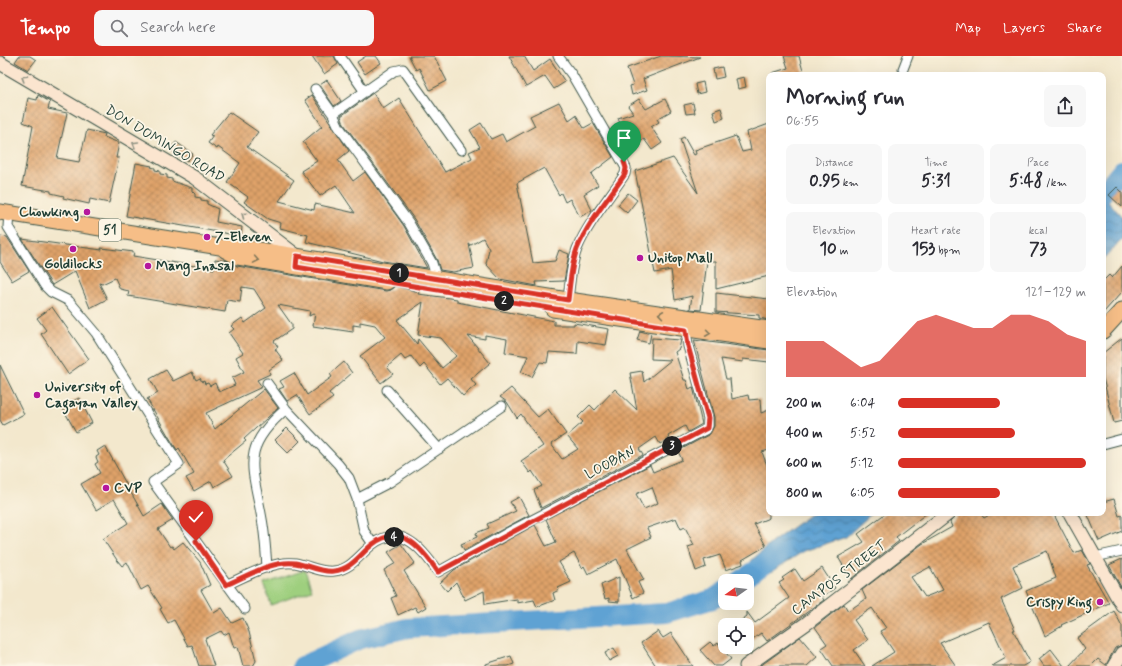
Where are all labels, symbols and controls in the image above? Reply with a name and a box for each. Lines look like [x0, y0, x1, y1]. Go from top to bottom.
search box [94, 10, 374, 46]
text: Tempo [20, 16, 70, 41]
icon: search [108, 17, 130, 39]
text: Search here [140, 18, 216, 38]
text: Map [955, 19, 981, 37]
text: Layers [1003, 19, 1045, 37]
text: Share [1067, 19, 1102, 37]
one-way arrow [21, 75, 28, 82]
text: Morning run [786, 84, 905, 112]
button: share [1044, 85, 1086, 127]
street label: DON DOMINGO ROAD [102, 101, 228, 187]
text: 06:55 [786, 113, 819, 130]
pin [607, 121, 641, 162]
icon: arrive [613, 127, 635, 149]
one-way arrow [132, 141, 140, 148]
text: Distance [815, 156, 853, 170]
text: Time [924, 156, 948, 170]
text: Pace [1027, 156, 1049, 170]
text: 0.95 [809, 170, 840, 192]
text: 5:31 [921, 170, 951, 192]
text: 5:48 [1009, 170, 1043, 192]
text: km [840, 176, 859, 190]
text: /km [1043, 176, 1067, 190]
place label: Chowking [19, 203, 79, 222]
marker: Chowking [82, 207, 92, 217]
one-way arrow [242, 212, 249, 219]
road number: 51 [99, 219, 121, 241]
text: Elevation [812, 224, 856, 238]
text: Heart rate [911, 224, 961, 238]
text: kcal [1029, 224, 1047, 238]
place label: 7-Eleven [215, 228, 274, 246]
marker: 7-Eleven [202, 232, 212, 242]
text: 10 [819, 238, 837, 260]
text: 153 [912, 238, 935, 260]
text: 73 [1029, 238, 1047, 260]
marker: Goldilocks [68, 244, 78, 254]
text: m [837, 244, 849, 258]
text: bpm [935, 244, 960, 258]
place label: Unitop Mall [648, 249, 713, 267]
marker: Unitop Mall [635, 253, 645, 263]
place label: Goldilocks [44, 255, 103, 273]
one-way arrow [253, 255, 260, 264]
place label: Mang Inasal [156, 257, 234, 277]
marker: Mang Inasal [143, 261, 153, 271]
pin: 1 [389, 263, 409, 283]
text: 1 [397, 266, 401, 280]
text: Elevation [786, 284, 837, 301]
text: 121–129 m [1025, 284, 1086, 301]
pin: 2 [494, 291, 514, 311]
text: 2 [501, 294, 507, 308]
one-way arrow [658, 310, 664, 319]
one-way arrow [705, 328, 711, 337]
place label: University of Cagayan Valley [45, 378, 138, 415]
marker: University of Cagayan Valley [32, 390, 42, 400]
text: 200 m [786, 395, 821, 412]
text: 6:04 [850, 395, 875, 412]
text: 400 m [786, 425, 823, 442]
text: 5:52 [850, 425, 876, 442]
pin: 3 [662, 436, 682, 456]
text: 3 [670, 439, 674, 453]
street label: LOOBAN [582, 442, 638, 484]
text: 600 m [786, 455, 822, 472]
text: 5:12 [850, 455, 874, 472]
place label: CVP [114, 479, 143, 497]
marker: CVP [101, 483, 111, 493]
text: 800 m [786, 485, 822, 502]
text: 6:05 [850, 485, 874, 502]
pin [179, 500, 213, 541]
icon: check [185, 506, 207, 528]
pin: 4 [384, 527, 404, 547]
text: 4 [391, 530, 397, 544]
street label: CAMPOS STREET [788, 536, 890, 620]
north arrow [718, 574, 754, 610]
map controls [718, 574, 754, 654]
place label: Crispy King [1026, 593, 1092, 614]
marker: Crispy King [1095, 597, 1105, 607]
button: locate [718, 618, 754, 654]

